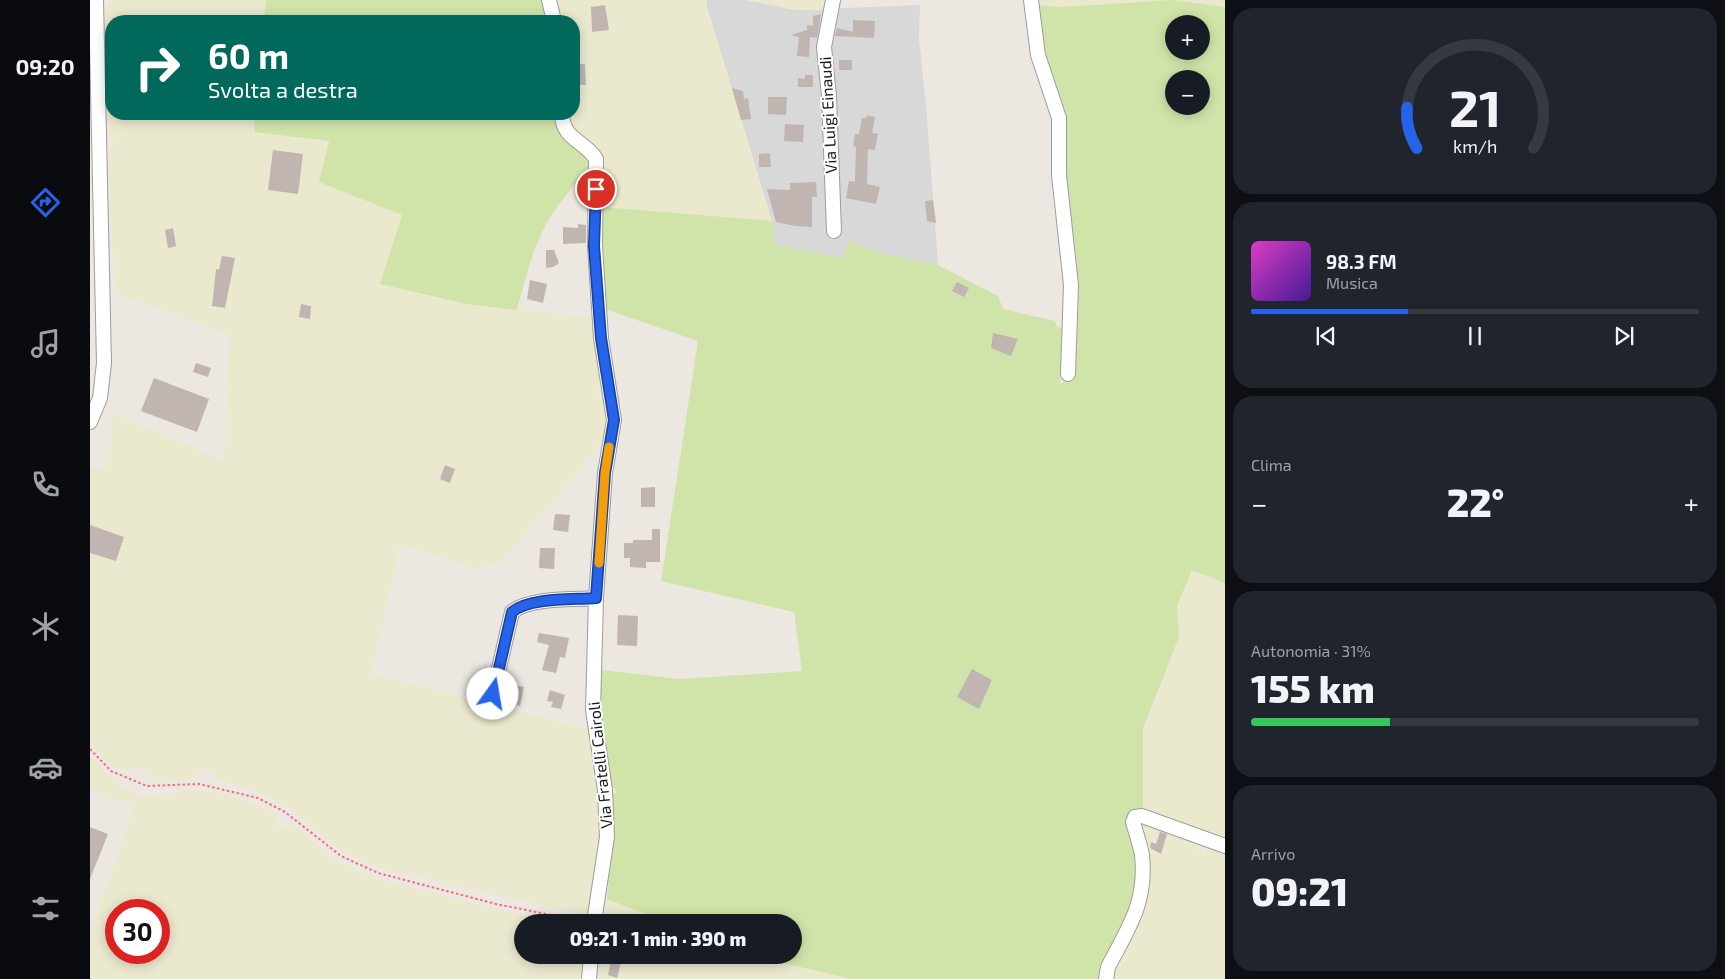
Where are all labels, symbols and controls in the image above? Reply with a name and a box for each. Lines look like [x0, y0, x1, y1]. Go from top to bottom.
map controls [1165, 15, 1210, 115]
button: + [1165, 15, 1210, 60]
text: 60 m [208, 34, 289, 76]
icon: right [125, 35, 190, 100]
text: 09:20 [15, 53, 75, 79]
street label: Via Luigi Einaudi [815, 56, 840, 174]
button: − [1165, 70, 1210, 115]
text: 21 [1449, 75, 1501, 137]
text: Svolta a destra [208, 76, 358, 102]
text: km/h [1453, 135, 1497, 157]
pin [575, 168, 617, 210]
icon: arrive [582, 175, 610, 203]
icon: directions [28, 185, 63, 220]
text: 98.3 FM [1326, 250, 1397, 273]
text: Musica [1326, 273, 1378, 292]
icon: previous [1312, 322, 1340, 350]
icon: pause [1461, 322, 1489, 350]
icon: next [1610, 322, 1638, 350]
icon: music [28, 326, 63, 361]
text: Clima [1251, 455, 1292, 474]
icon: phone [28, 467, 63, 502]
text: 22° [1447, 479, 1504, 525]
text: − [1251, 486, 1267, 520]
text: + [1684, 486, 1699, 520]
icon: climate [28, 609, 63, 644]
text: Autonomia · 31% [1251, 641, 1371, 660]
text: 155 km [1251, 665, 1375, 711]
position arrow [466, 667, 518, 719]
street label: Via Fratelli Cairoli [583, 701, 616, 829]
icon: car [28, 750, 63, 785]
text: Arrivo [1251, 844, 1295, 863]
text: 09:21 [1251, 868, 1348, 914]
icon: filters [28, 891, 63, 926]
speed limit sign: 30 [105, 899, 170, 964]
text: 09:21 · 1 min · 390 m [570, 927, 746, 950]

